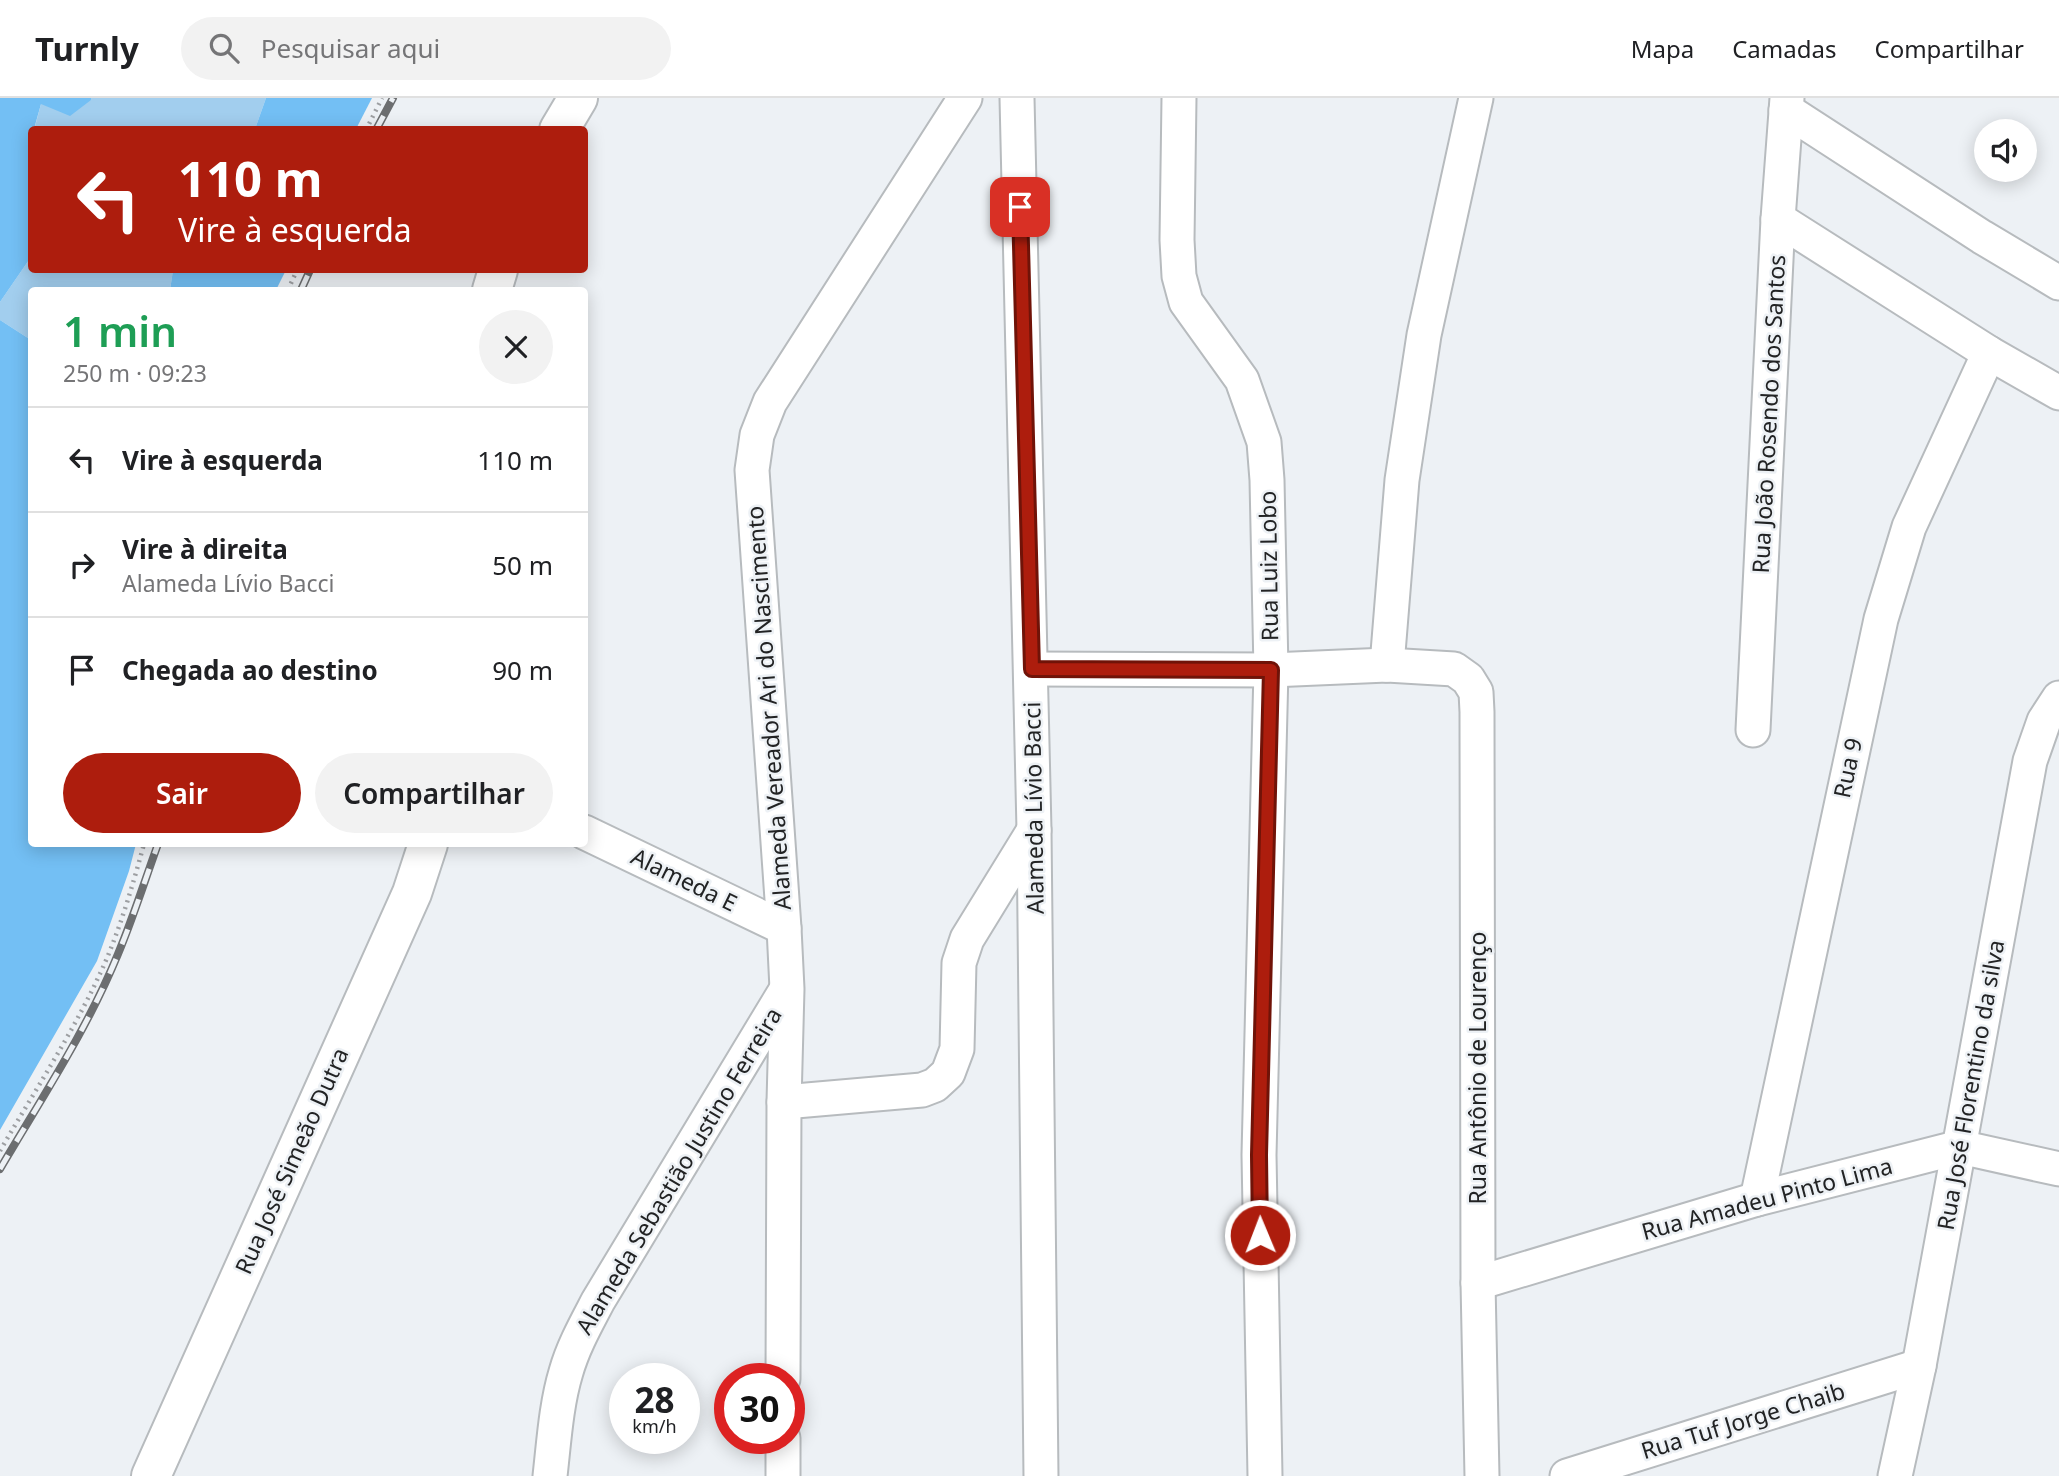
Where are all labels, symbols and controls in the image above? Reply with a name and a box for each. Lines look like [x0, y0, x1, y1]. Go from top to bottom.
search box [181, 17, 671, 80]
text: Turnly [35, 26, 139, 71]
icon: search [205, 29, 243, 67]
text: Pesquisar aqui [261, 30, 440, 66]
text: Mapa [1631, 32, 1694, 65]
text: Camadas [1732, 32, 1836, 65]
text: Compartilhar [1874, 32, 2024, 65]
map controls [1974, 119, 2037, 182]
button: sound [1974, 119, 2037, 182]
text: 110 m [178, 145, 323, 211]
icon: left [63, 154, 154, 245]
pin [990, 177, 1050, 237]
icon: arrive [1001, 188, 1039, 226]
text: Vire à esquerda [178, 208, 412, 251]
street label: Rua João Rosendo dos Santos [1744, 254, 1792, 574]
text: 1 min [63, 302, 177, 359]
button: close [479, 310, 553, 384]
text: 250 m · 09:23 [63, 357, 207, 389]
icon: left [63, 441, 101, 479]
text: Vire à esquerda [122, 442, 323, 478]
text: 110 m [477, 442, 553, 478]
street label: Rua Luiz Lobo [1251, 491, 1285, 641]
street label: Alameda Vereador Ari do Nascimento [738, 505, 798, 911]
text: Vire à direita [122, 531, 288, 567]
icon: right [63, 546, 101, 584]
text: 50 m [492, 547, 553, 583]
text: Alameda Lívio Bacci [122, 567, 334, 599]
icon: arrive [63, 651, 101, 689]
text: Chegada ao destino [122, 652, 378, 688]
text: 90 m [492, 652, 553, 688]
street label: Alameda Lívio Bacci [1015, 702, 1051, 914]
street label: Rua 9 [1825, 735, 1869, 801]
button: Sair [63, 753, 301, 833]
button: Compartilhar [315, 753, 553, 833]
street label: Alameda E [626, 840, 743, 918]
street label: Rua Antônio de Lourenço [1461, 931, 1493, 1205]
street label: Rua José Florentino da silva [1929, 937, 2011, 1233]
street label: Alameda Sebastião Justino Ferreira [568, 1001, 789, 1340]
street label: Rua José Simeão Dutra [227, 1042, 355, 1279]
street label: Rua Amadeu Pinto Lima [1638, 1149, 1896, 1247]
position arrow [1223, 1198, 1297, 1272]
speed limit sign: 30 [714, 1363, 805, 1454]
street label: Rua Tuf Jorge Chaib [1637, 1374, 1848, 1466]
text: 28 [634, 1376, 675, 1423]
text: km/h [632, 1414, 677, 1438]

